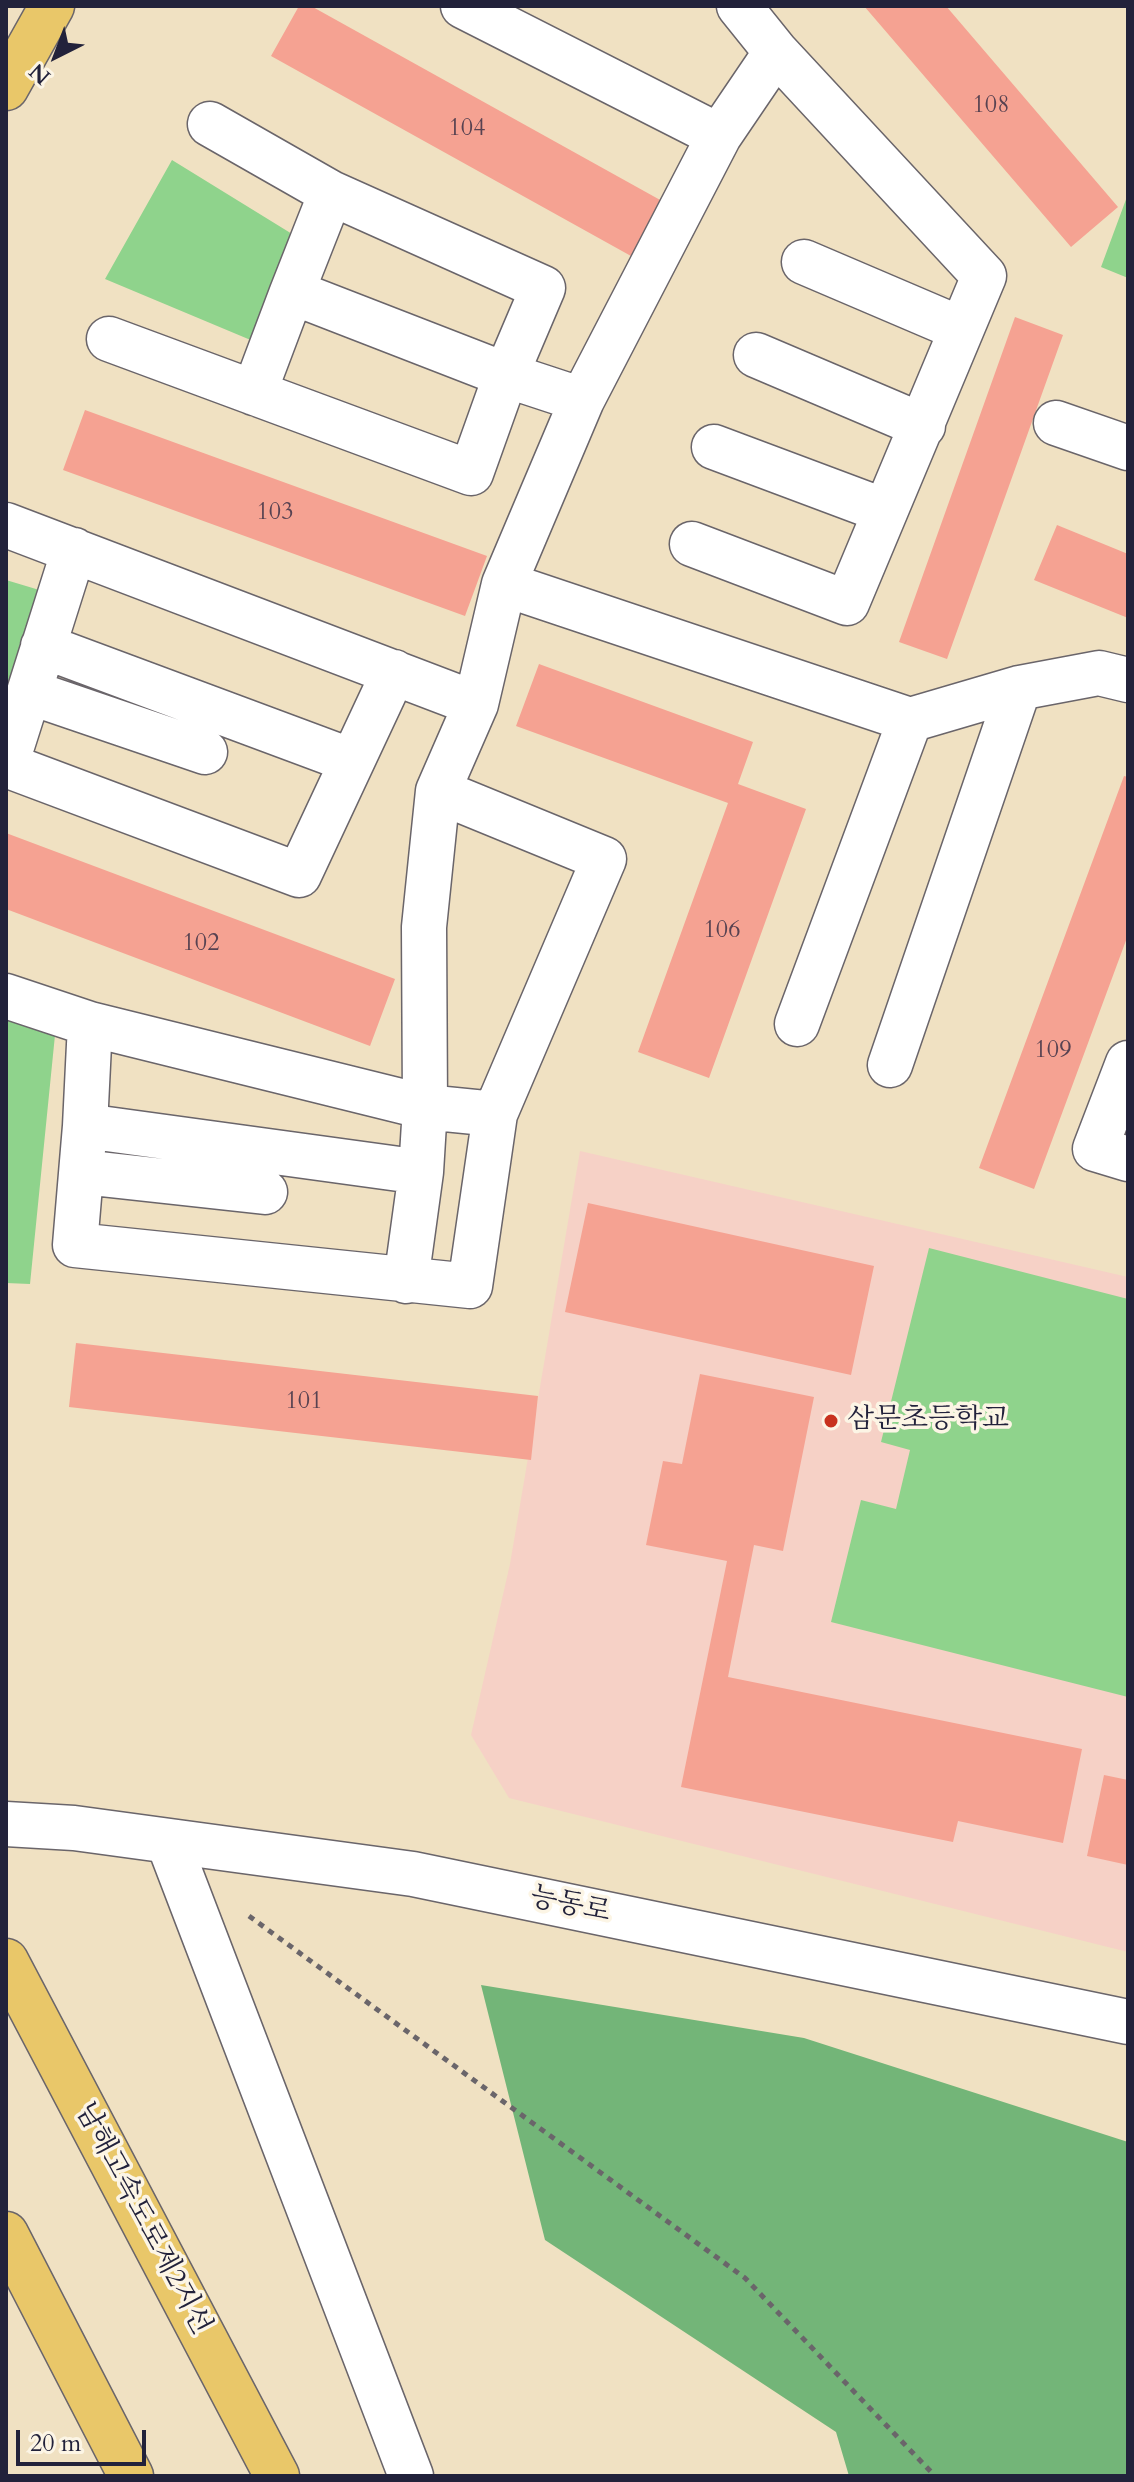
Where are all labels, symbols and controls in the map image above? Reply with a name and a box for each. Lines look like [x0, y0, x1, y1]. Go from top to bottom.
north arrow [16, 16, 96, 96]
text: N [23, 56, 57, 91]
house number: 108 [973, 92, 1009, 120]
house number: 104 [449, 115, 485, 143]
house number: 103 [257, 499, 293, 527]
house number: 106 [704, 917, 740, 945]
house number: 102 [183, 930, 219, 958]
house number: 109 [1035, 1037, 1071, 1065]
house number: 101 [286, 1388, 322, 1416]
place label: 삼문초등학교 [847, 1404, 1009, 1438]
marker: 삼문초등학교 [822, 1412, 840, 1430]
street label: 능동로 [527, 1881, 613, 1931]
street label: 남해고속도로제2지선 [67, 2097, 217, 2341]
scale bar [20, 2414, 150, 2464]
text: 20 m [30, 2427, 81, 2460]

